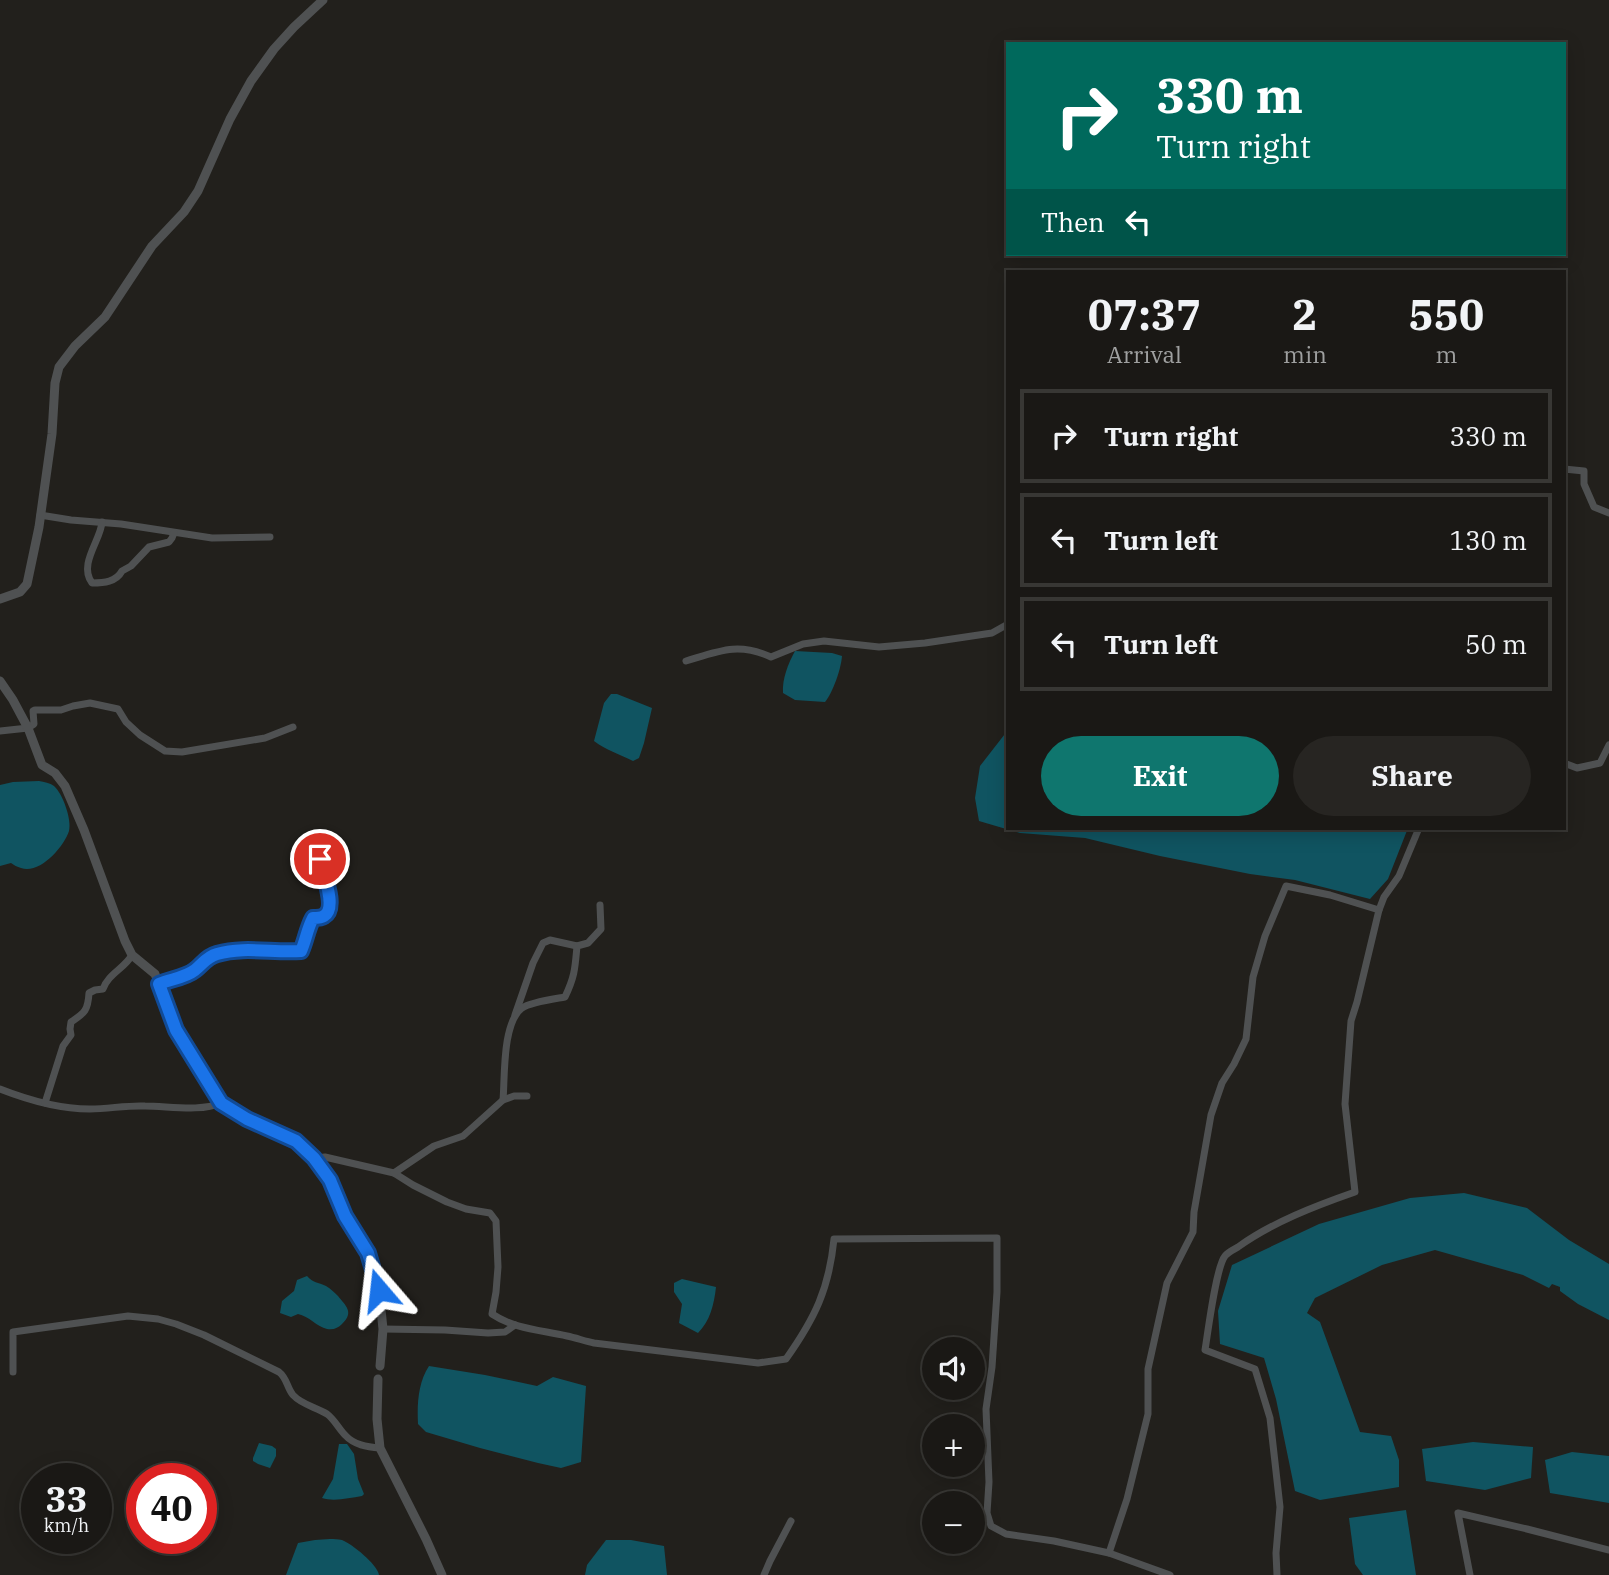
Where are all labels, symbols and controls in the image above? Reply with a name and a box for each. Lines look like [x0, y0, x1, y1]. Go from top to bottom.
text: 330 m [1156, 63, 1303, 126]
icon: right [1041, 70, 1132, 161]
text: Turn right [1156, 125, 1311, 167]
icon: left [1119, 203, 1157, 241]
text: Then [1041, 205, 1105, 239]
text: 07:37 [1088, 287, 1201, 342]
text: 2 [1292, 287, 1318, 342]
text: 550 [1409, 287, 1484, 342]
text: Arrival [1107, 339, 1182, 369]
text: min [1283, 339, 1327, 369]
text: m [1435, 339, 1457, 369]
icon: right [1045, 417, 1083, 455]
text: Turn right [1104, 419, 1238, 453]
text: 330 m [1449, 419, 1527, 453]
icon: left [1045, 521, 1083, 559]
text: Turn left [1104, 523, 1218, 557]
text: 130 m [1449, 523, 1527, 557]
icon: left [1045, 625, 1083, 663]
text: Turn left [1104, 627, 1218, 661]
text: 50 m [1465, 627, 1527, 661]
button: Exit [1041, 736, 1279, 816]
button: Share [1293, 736, 1531, 816]
pin [290, 829, 350, 889]
icon: arrive [301, 840, 339, 878]
position arrow [342, 1253, 416, 1327]
map controls [922, 1337, 985, 1554]
button: sound [922, 1337, 985, 1400]
button: + [922, 1414, 985, 1477]
speed limit sign: 40 [126, 1463, 217, 1554]
text: 33 [45, 1476, 88, 1522]
button: − [922, 1491, 985, 1554]
text: km/h [44, 1514, 89, 1537]

